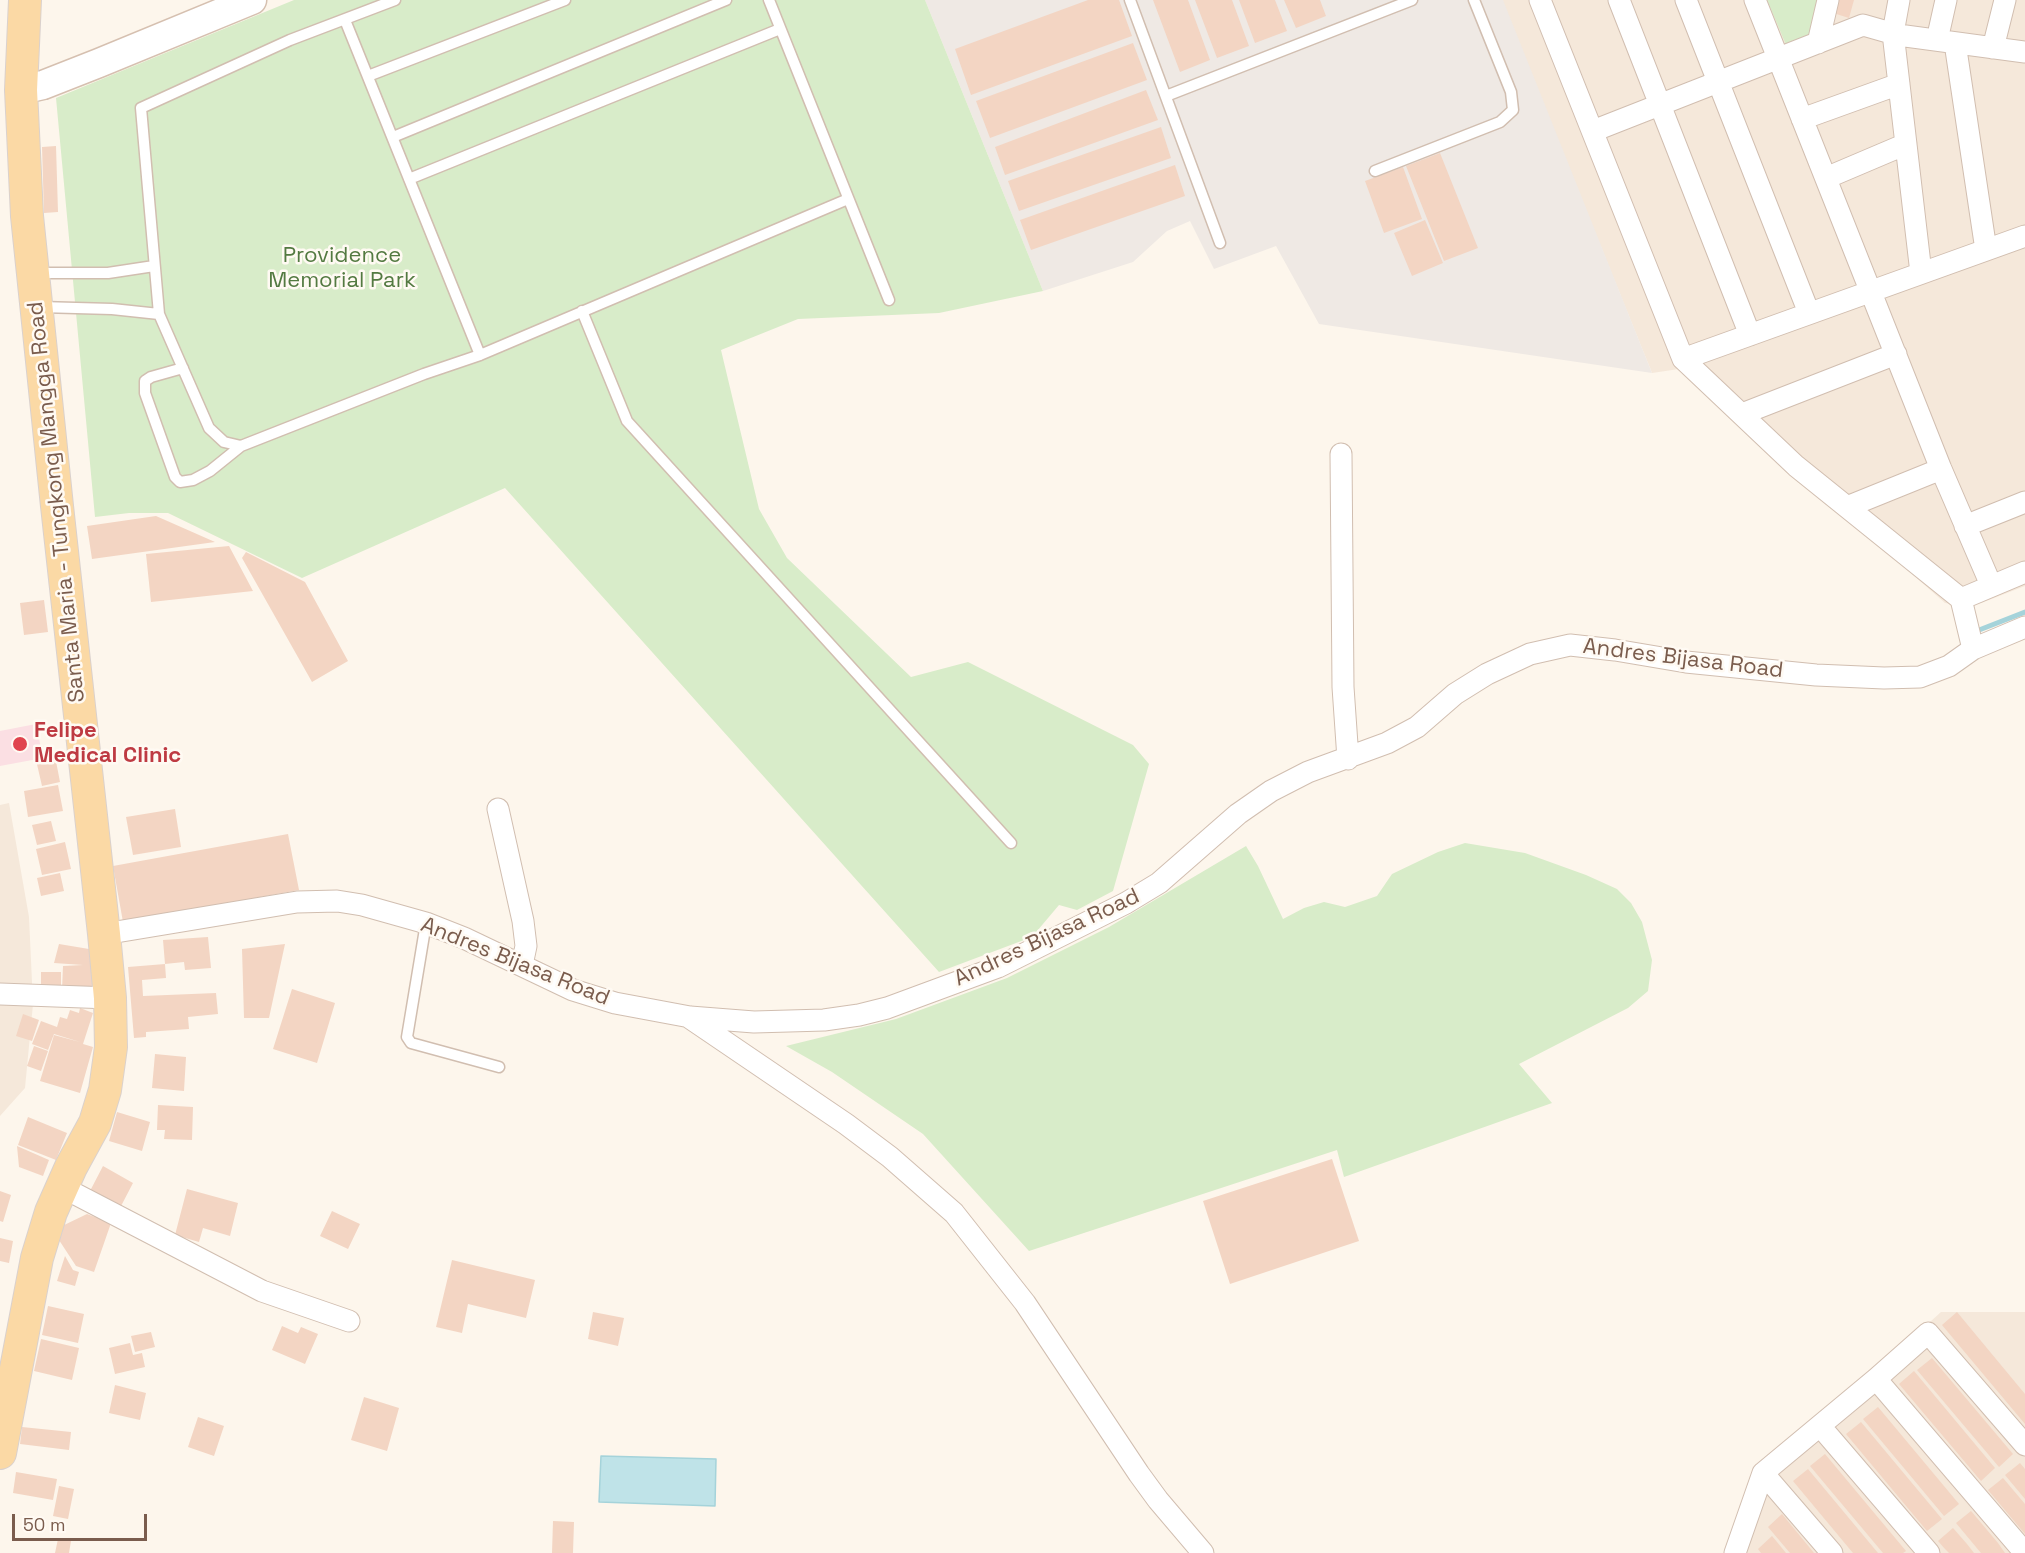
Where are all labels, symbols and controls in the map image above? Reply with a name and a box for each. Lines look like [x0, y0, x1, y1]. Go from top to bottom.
park label: Providence Memorial Park [268, 243, 416, 294]
street label: Santa Maria - Tungkong Mangga Road [23, 300, 91, 704]
street label: Andres Bijasa Road [1581, 634, 1785, 684]
place label: Felipe Medical Clinic [34, 718, 181, 770]
marker: Felipe Medical Clinic [11, 735, 29, 753]
street label: Andres Bijasa Road [950, 883, 1144, 993]
street label: Andres Bijasa Road [417, 912, 613, 1012]
scale bar [15, 1502, 150, 1540]
text: 50 m [23, 1513, 65, 1536]

